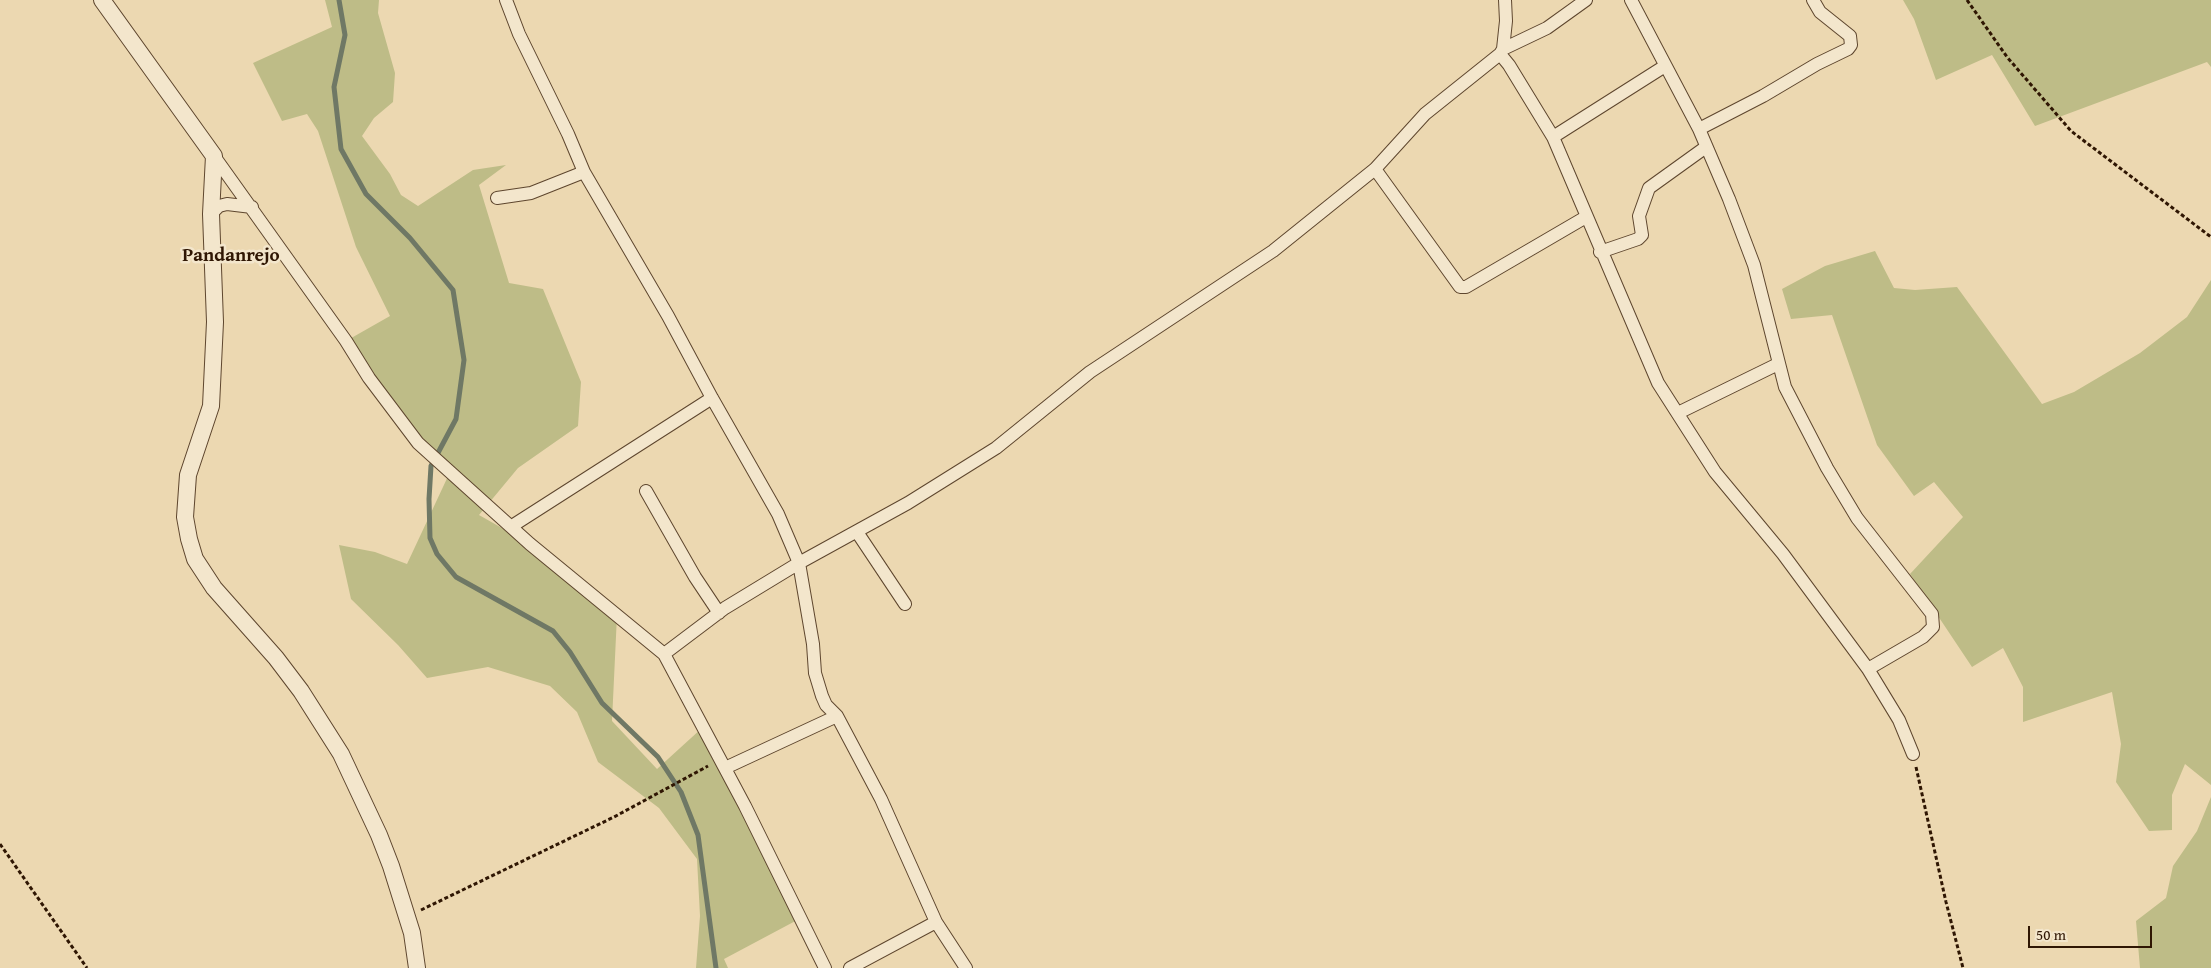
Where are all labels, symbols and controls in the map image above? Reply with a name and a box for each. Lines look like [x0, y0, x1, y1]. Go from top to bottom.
district label: Pandanrejo [182, 245, 280, 267]
scale bar [2031, 916, 2155, 948]
text: 50 m [2036, 924, 2066, 945]

